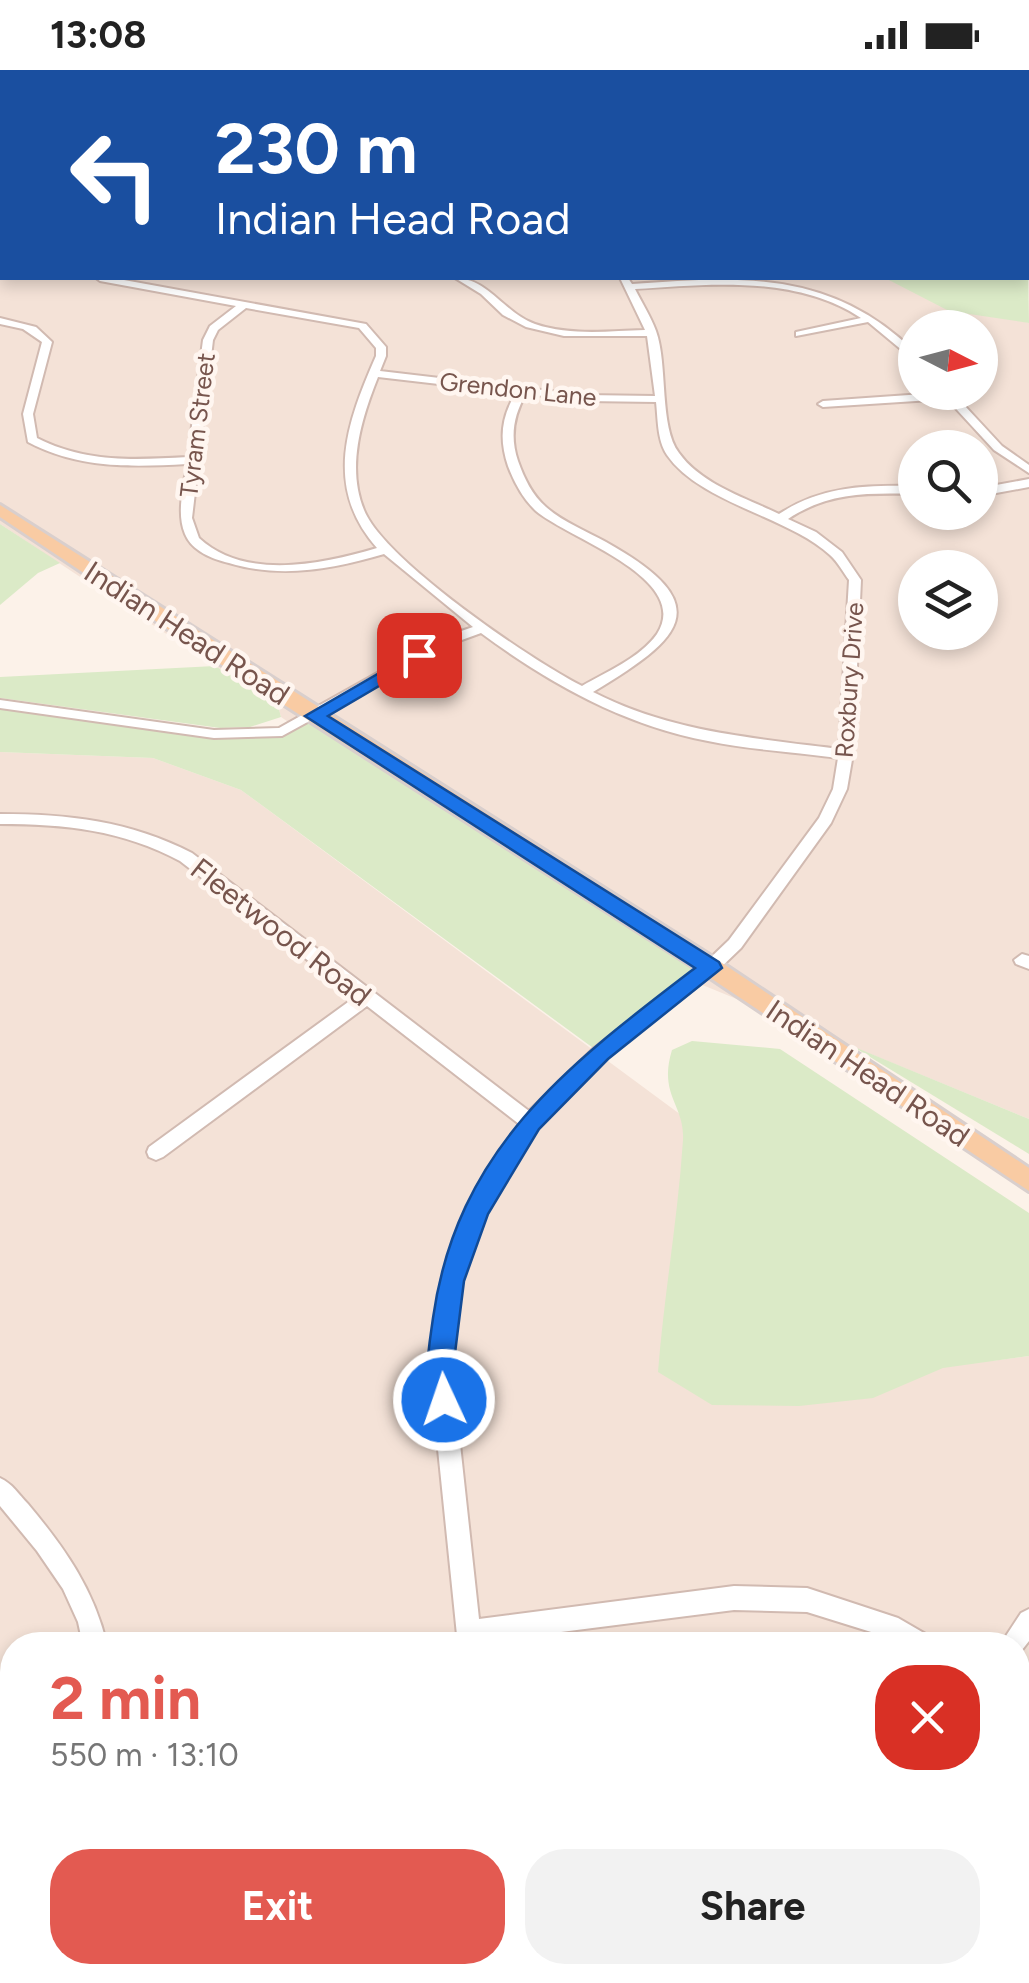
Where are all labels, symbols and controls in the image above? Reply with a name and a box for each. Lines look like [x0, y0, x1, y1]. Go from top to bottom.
text: 13:08 [50, 12, 146, 58]
text: 230 m [215, 106, 418, 191]
icon: left [50, 110, 180, 240]
text: Indian Head Road [215, 191, 571, 245]
north arrow [898, 310, 998, 410]
map controls [898, 310, 998, 650]
street label: Tyram Street [173, 351, 221, 499]
street label: Grendon Lane [438, 366, 598, 412]
button: search [898, 430, 998, 530]
button: layers [898, 550, 998, 650]
street label: Indian Head Road [77, 553, 297, 713]
street label: Roxbury Drive [829, 601, 869, 759]
pin [377, 613, 462, 698]
icon: arrive [392, 628, 447, 683]
street label: Fleetwood Road [183, 850, 379, 1014]
street label: Indian Head Road [759, 991, 977, 1155]
position arrow [392, 1348, 496, 1452]
text: 2 min [50, 1662, 201, 1734]
button: close [875, 1665, 980, 1770]
text: 550 m · 13:10 [50, 1736, 239, 1774]
button: Exit [50, 1849, 505, 1964]
button: Share [525, 1849, 980, 1964]

